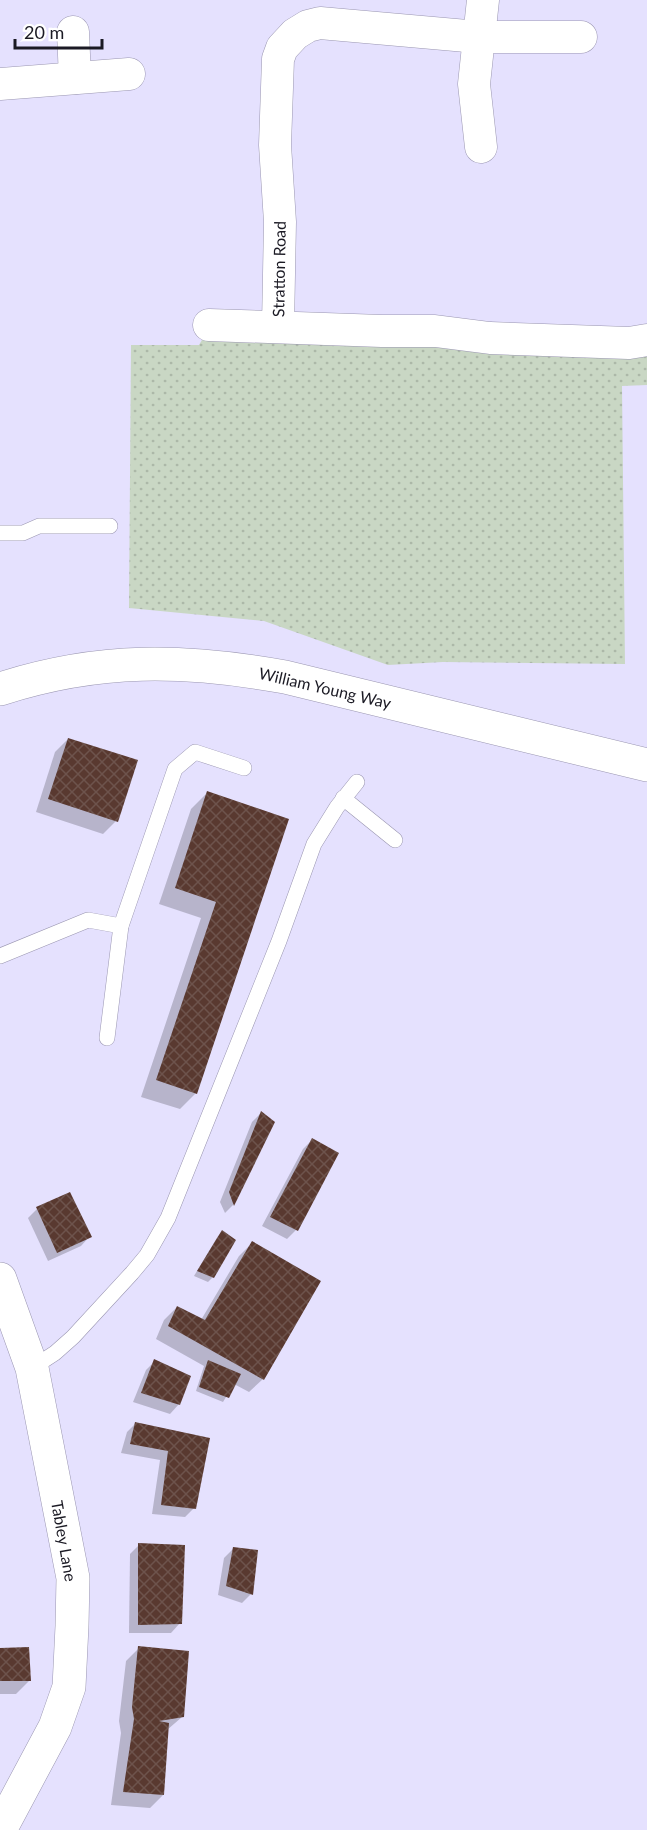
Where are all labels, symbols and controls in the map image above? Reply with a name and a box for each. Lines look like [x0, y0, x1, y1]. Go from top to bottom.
scale bar [15, 12, 102, 50]
text: 20 m [24, 21, 64, 43]
street label: Stratton Road [268, 221, 289, 317]
street label: William Young Way [257, 663, 394, 712]
street label: Tabley Lane [48, 1499, 81, 1583]

